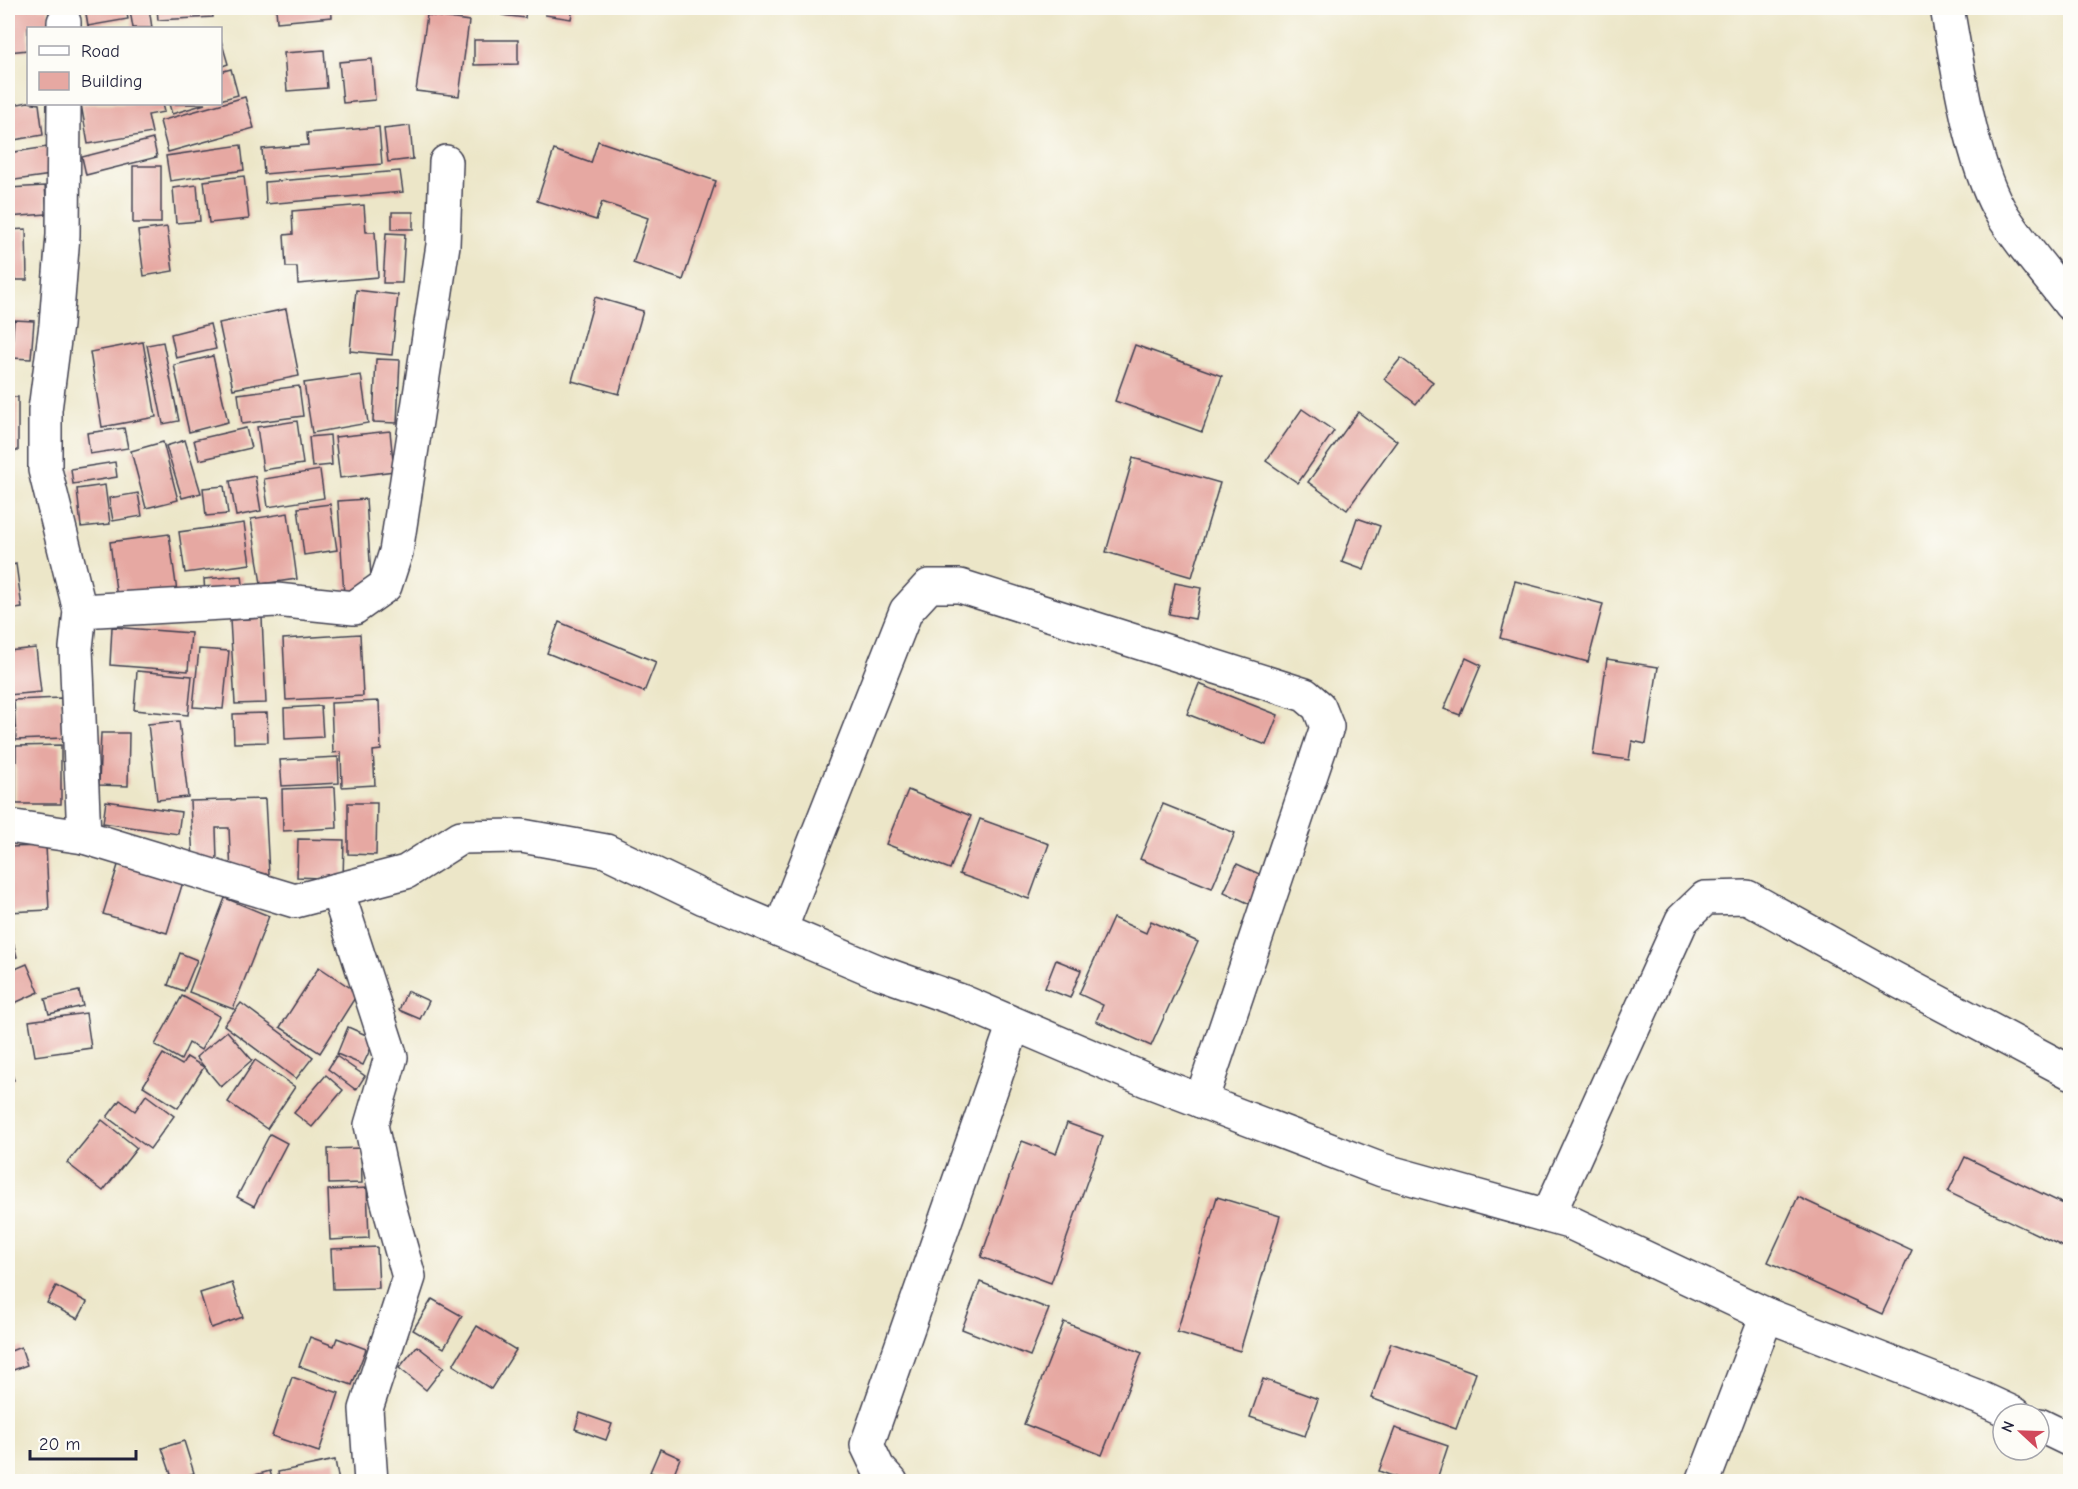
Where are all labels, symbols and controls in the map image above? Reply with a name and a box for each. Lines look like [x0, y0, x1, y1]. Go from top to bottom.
legend [27, 27, 222, 105]
text: Road [81, 41, 120, 62]
text: Building [81, 71, 143, 92]
north arrow [1991, 1402, 2051, 1462]
text: N [1998, 1419, 2018, 1435]
scale bar [30, 1423, 136, 1461]
text: 20 m [39, 1434, 80, 1455]

